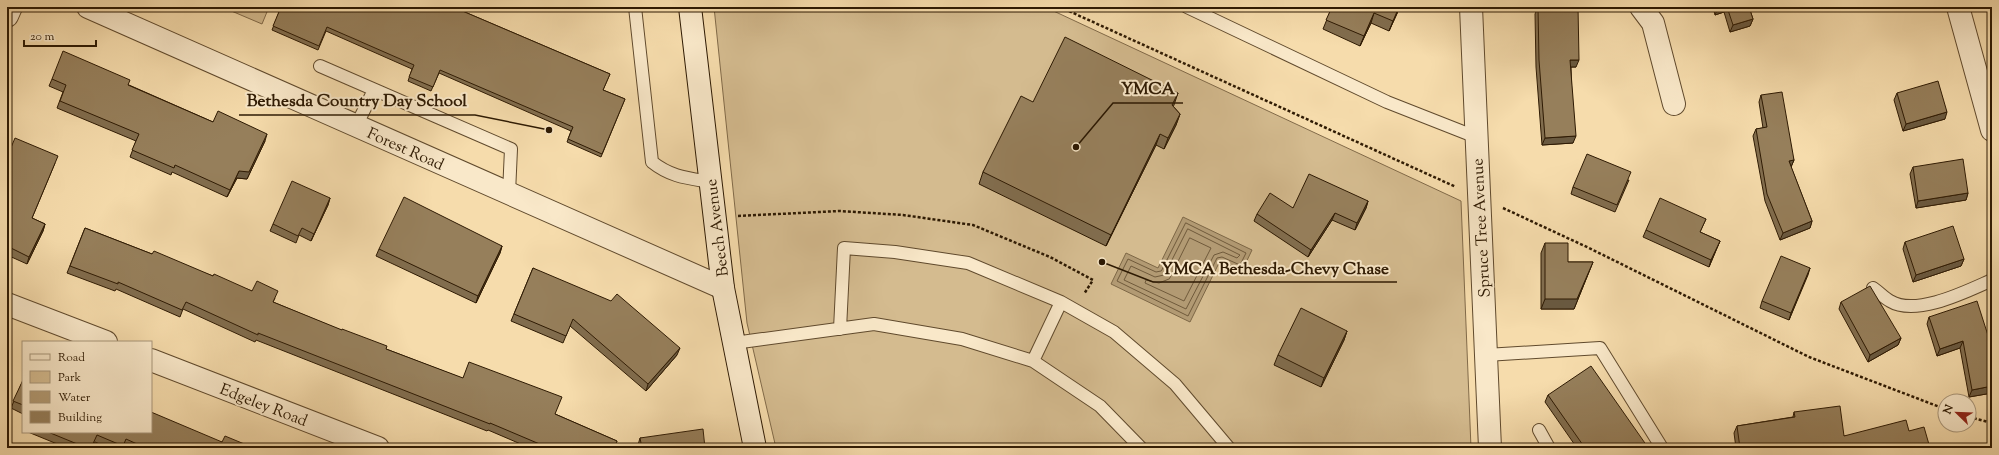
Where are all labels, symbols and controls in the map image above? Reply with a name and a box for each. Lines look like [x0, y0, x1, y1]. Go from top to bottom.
scale bar [24, 22, 96, 48]
text: 20 m [30, 28, 55, 46]
callout: YMCA [1113, 74, 1183, 103]
text: YMCA [1121, 78, 1175, 102]
callout: Bethesda Country Day School [239, 86, 475, 115]
text: Bethesda Country Day School [247, 90, 467, 114]
street label: Forest Road [363, 123, 447, 177]
street label: Spruce Tree Avenue [1467, 158, 1498, 298]
street label: Beech Avenue [701, 177, 736, 278]
callout: YMCA Bethesda-Chevy Chase [1153, 253, 1397, 282]
text: YMCA Bethesda-Chevy Chase [1161, 258, 1389, 282]
legend [22, 341, 152, 433]
text: Road [58, 349, 85, 367]
text: Park [58, 369, 81, 387]
street label: Edgeley Road [216, 379, 310, 434]
text: Water [58, 389, 91, 407]
north arrow [1937, 393, 1977, 433]
text: N [1939, 402, 1958, 418]
text: Building [58, 409, 102, 427]

